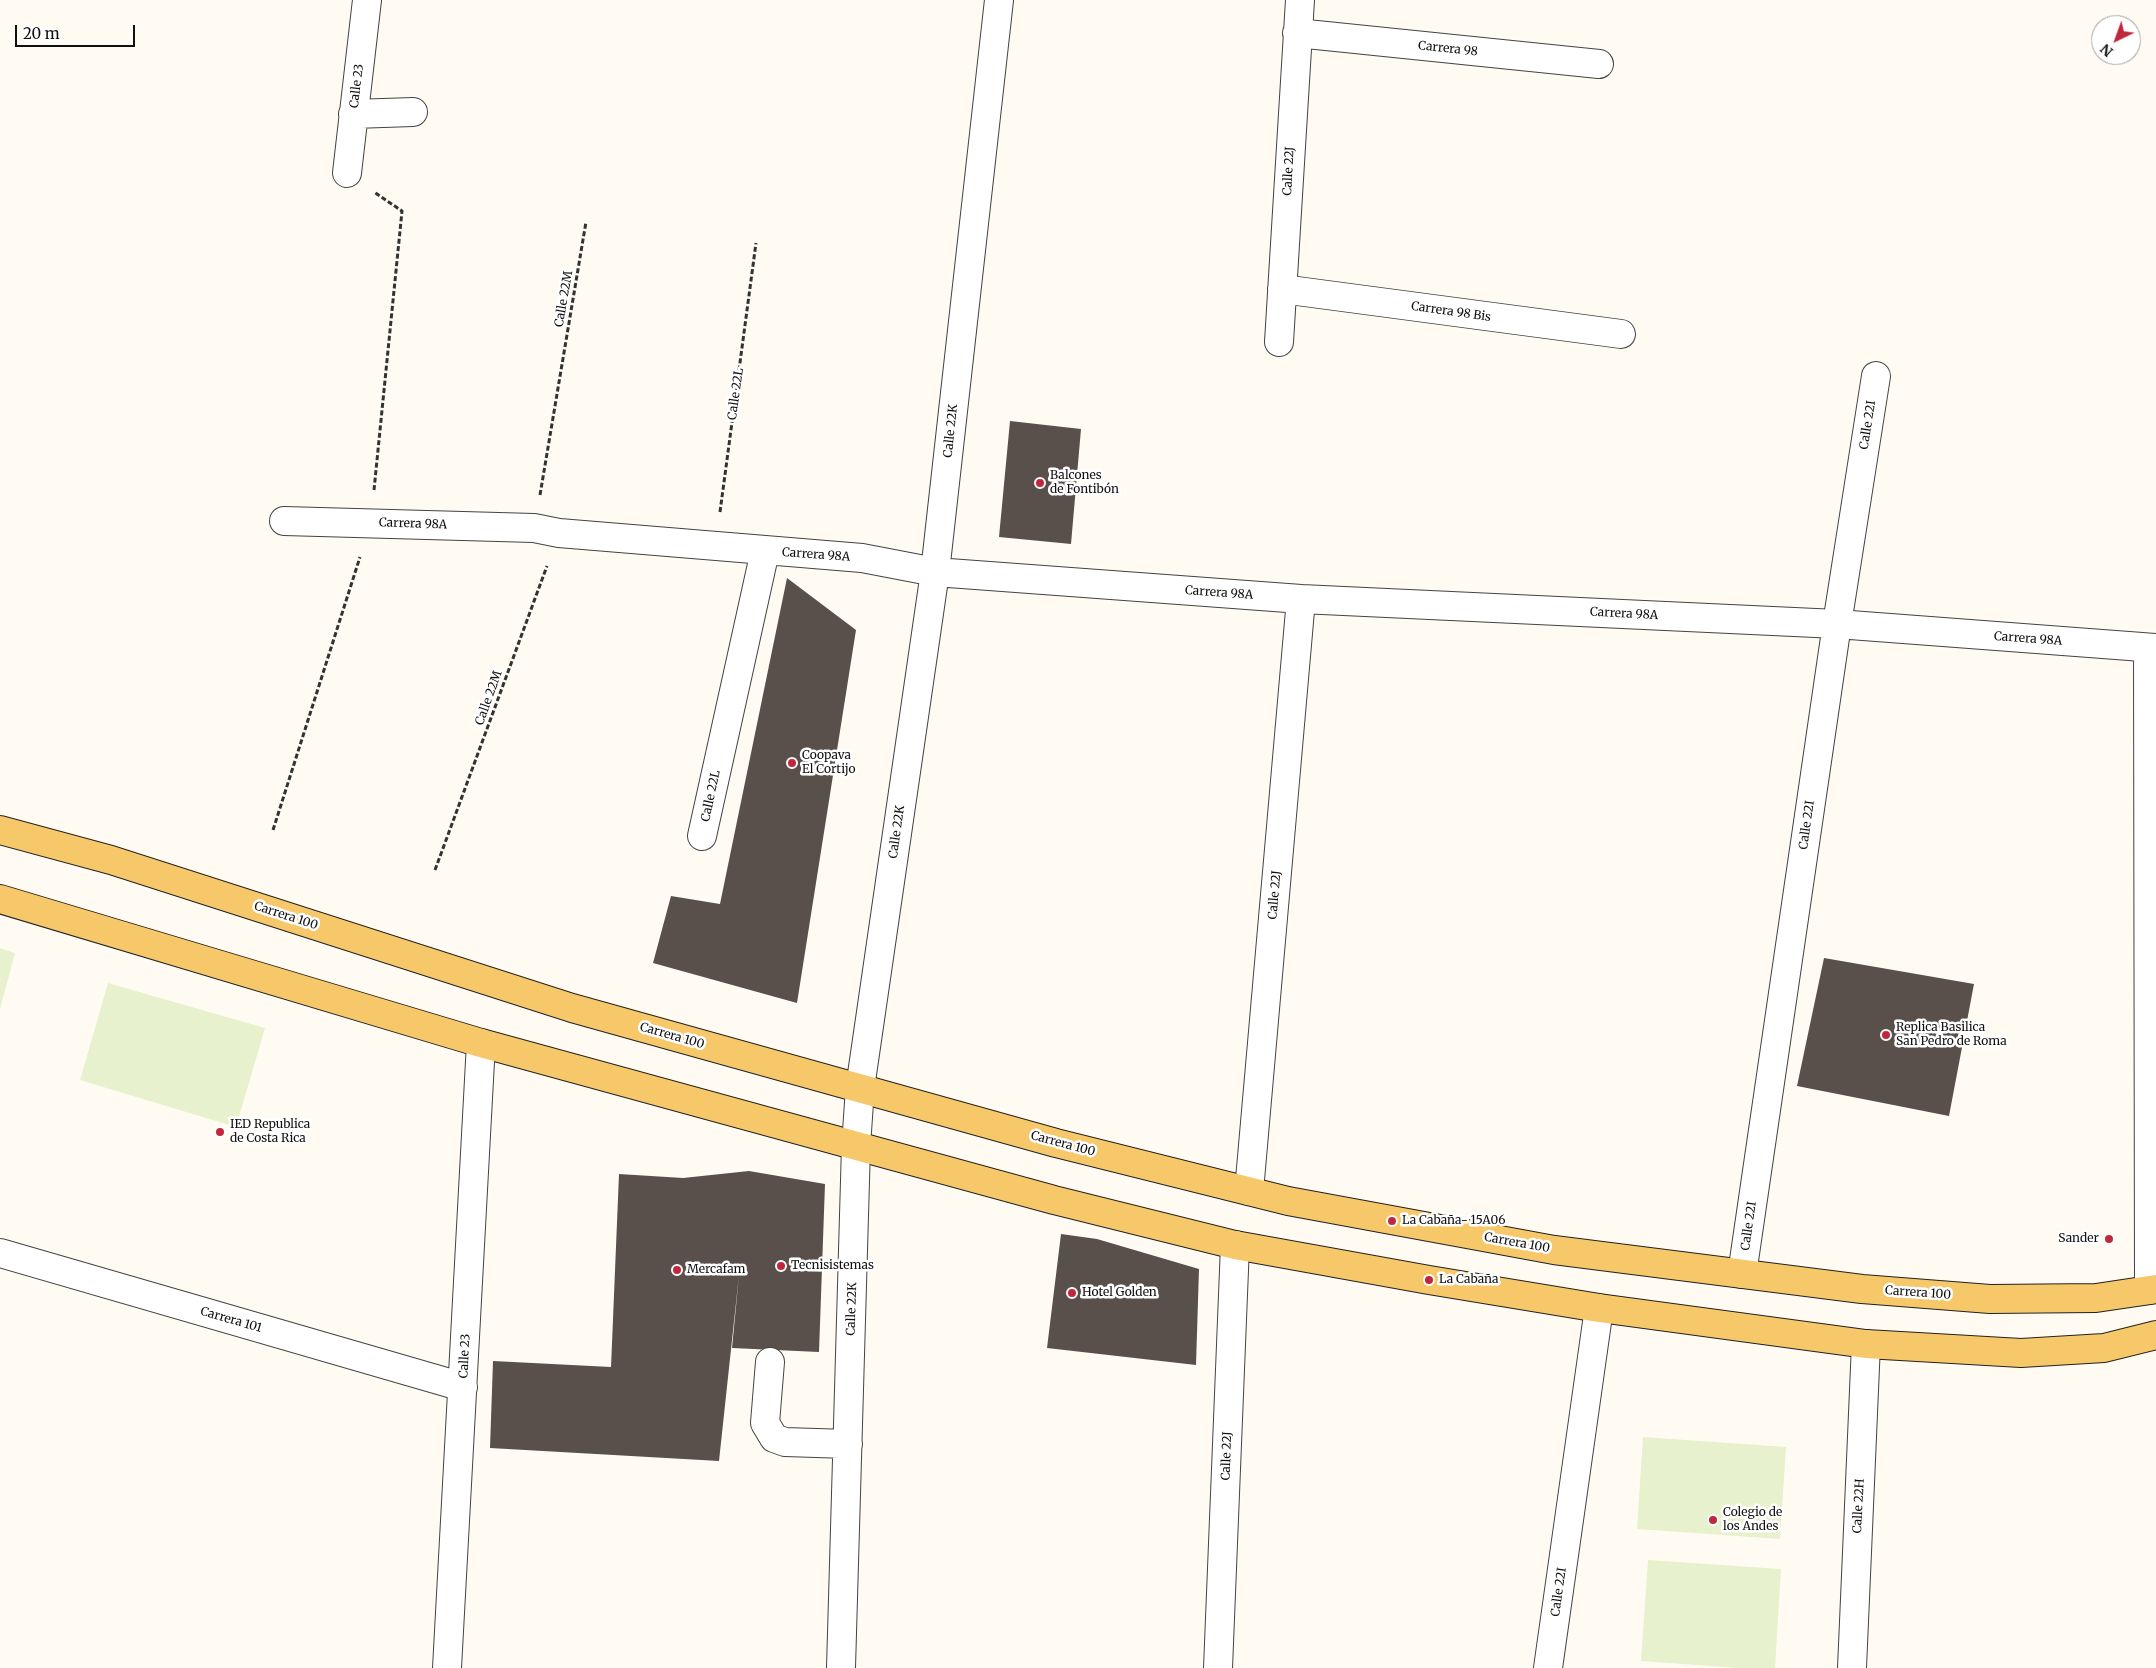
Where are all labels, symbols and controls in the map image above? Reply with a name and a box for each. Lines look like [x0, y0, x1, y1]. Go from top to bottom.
scale bar [18, 15, 138, 47]
north arrow [2091, 15, 2141, 65]
text: 20 m [23, 24, 60, 43]
street label: Carrera 98 [1417, 39, 1479, 59]
text: N [2096, 40, 2117, 61]
street label: Calle 23 [347, 63, 367, 109]
street label: Calle 22J [1281, 146, 1297, 196]
street label: Calle 22M [552, 270, 576, 328]
street label: Carrera 98 Bis [1410, 299, 1492, 325]
street label: Calle 22L [725, 367, 747, 421]
street label: Calle 22I [1857, 400, 1879, 450]
street label: Calle 22K [941, 404, 961, 458]
place label: Balcones de Fontibón [1050, 469, 1119, 497]
marker: Balcones de Fontibón [1034, 477, 1046, 489]
street label: Carrera 98A [379, 516, 447, 532]
street label: Carrera 98A [781, 545, 851, 565]
street label: Carrera 98A [1184, 583, 1254, 603]
street label: Carrera 98A [1589, 605, 1659, 623]
street label: Carrera 98A [1993, 629, 2063, 649]
street label: Calle 22M [473, 669, 505, 727]
place label: Coopava El Cortijo [802, 749, 855, 777]
marker: Coopava El Cortijo [786, 757, 798, 769]
street label: Calle 22L [699, 769, 723, 823]
street label: Calle 22I [1796, 800, 1818, 850]
street label: Calle 22K [886, 805, 908, 859]
street label: Calle 22J [1266, 870, 1284, 920]
street label: Carrera 100 [252, 899, 320, 933]
street label: Carrera 100 [638, 1020, 706, 1052]
place label: Replica Basilica San Pedro de Roma [1896, 1021, 2007, 1049]
marker: Replica Basilica San Pedro de Roma [1880, 1029, 1892, 1041]
place label: IED Republica de Costa Rica [230, 1118, 310, 1146]
marker: IED Republica de Costa Rica [214, 1126, 226, 1138]
street label: Carrera 100 [1029, 1128, 1097, 1160]
street label: Calle 22I [1738, 1201, 1760, 1251]
place label: La Cabaña- 15A06 [1402, 1214, 1505, 1228]
marker: La Cabaña- 15A06 [1386, 1215, 1398, 1227]
street label: Carrera 100 [1483, 1230, 1551, 1256]
place label: Sander [2058, 1232, 2099, 1246]
marker: Sander [2103, 1233, 2115, 1245]
place label: Tecnisistemas [791, 1259, 874, 1273]
marker: Tecnisistemas [775, 1260, 787, 1272]
place label: Mercafam [687, 1263, 745, 1277]
marker: Mercafam [671, 1264, 683, 1276]
place label: La Cabaña [1439, 1273, 1499, 1287]
marker: La Cabaña [1423, 1274, 1435, 1286]
street label: Calle 22K [844, 1282, 860, 1336]
street label: Carrera 100 [1884, 1284, 1952, 1302]
place label: Hotel Golden [1082, 1286, 1157, 1300]
marker: Hotel Golden [1066, 1287, 1078, 1299]
street label: Carrera 101 [199, 1304, 263, 1336]
street label: Calle 23 [457, 1333, 473, 1379]
street label: Calle 22J [1219, 1431, 1235, 1481]
street label: Calle 22H [1850, 1478, 1868, 1534]
place label: Colegio de los Andes [1723, 1506, 1782, 1534]
marker: Colegio de los Andes [1707, 1514, 1719, 1526]
street label: Calle 22I [1548, 1567, 1570, 1617]

